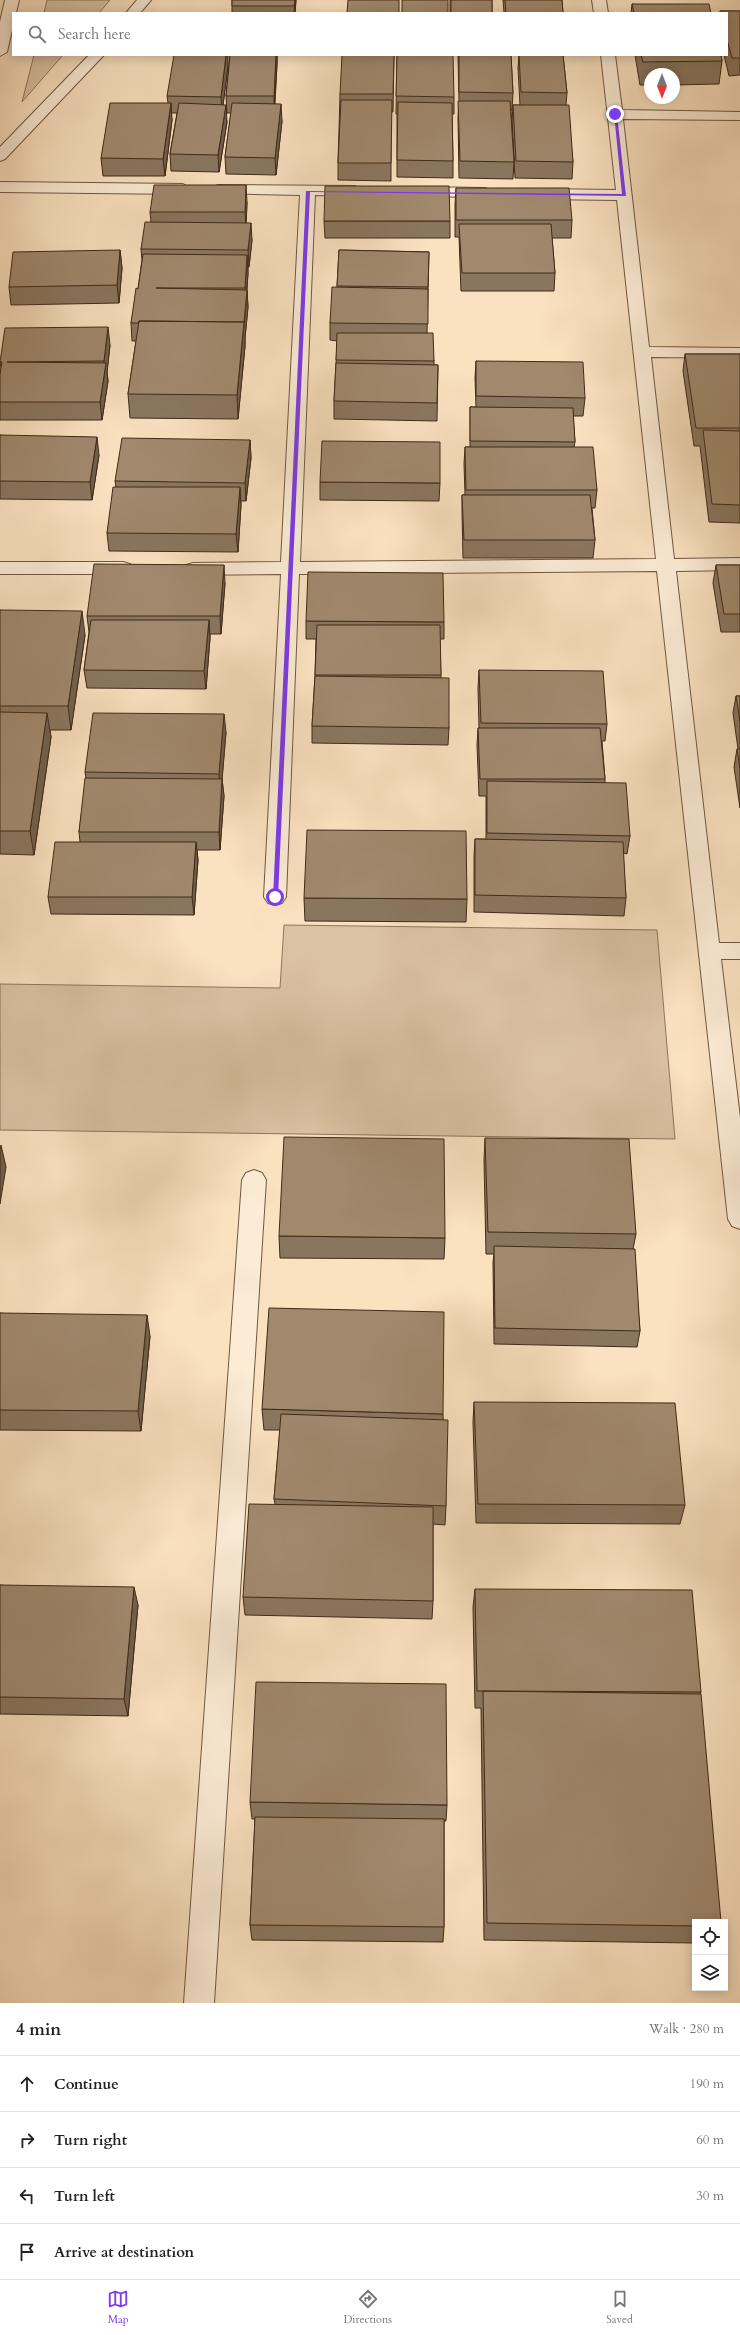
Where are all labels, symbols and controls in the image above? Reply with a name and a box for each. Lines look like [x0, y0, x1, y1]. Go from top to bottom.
search box [12, 12, 728, 56]
icon: search [26, 23, 48, 45]
text: Search here [58, 24, 131, 44]
north arrow [644, 68, 680, 104]
route end [606, 105, 624, 123]
route start [266, 888, 284, 906]
map controls [692, 1919, 728, 1991]
button: locate [692, 1919, 728, 1955]
button: layers [692, 1955, 728, 1991]
text: 4 min [16, 2018, 61, 2041]
text: Walk · 280 m [649, 2020, 724, 2038]
icon: ahead [16, 2073, 38, 2095]
text: Continue [54, 2074, 119, 2094]
text: 190 m [690, 2075, 724, 2093]
icon: right [16, 2129, 38, 2151]
text: Turn right [54, 2130, 127, 2150]
text: 60 m [696, 2131, 724, 2149]
icon: left [16, 2185, 38, 2207]
text: Turn left [54, 2186, 115, 2206]
text: 30 m [696, 2187, 724, 2205]
icon: arrive [16, 2241, 38, 2263]
text: Arrive at destination [54, 2242, 194, 2262]
tab: Map [107, 2288, 129, 2327]
tab: Directions [343, 2288, 392, 2327]
tab: Saved [606, 2288, 633, 2327]

